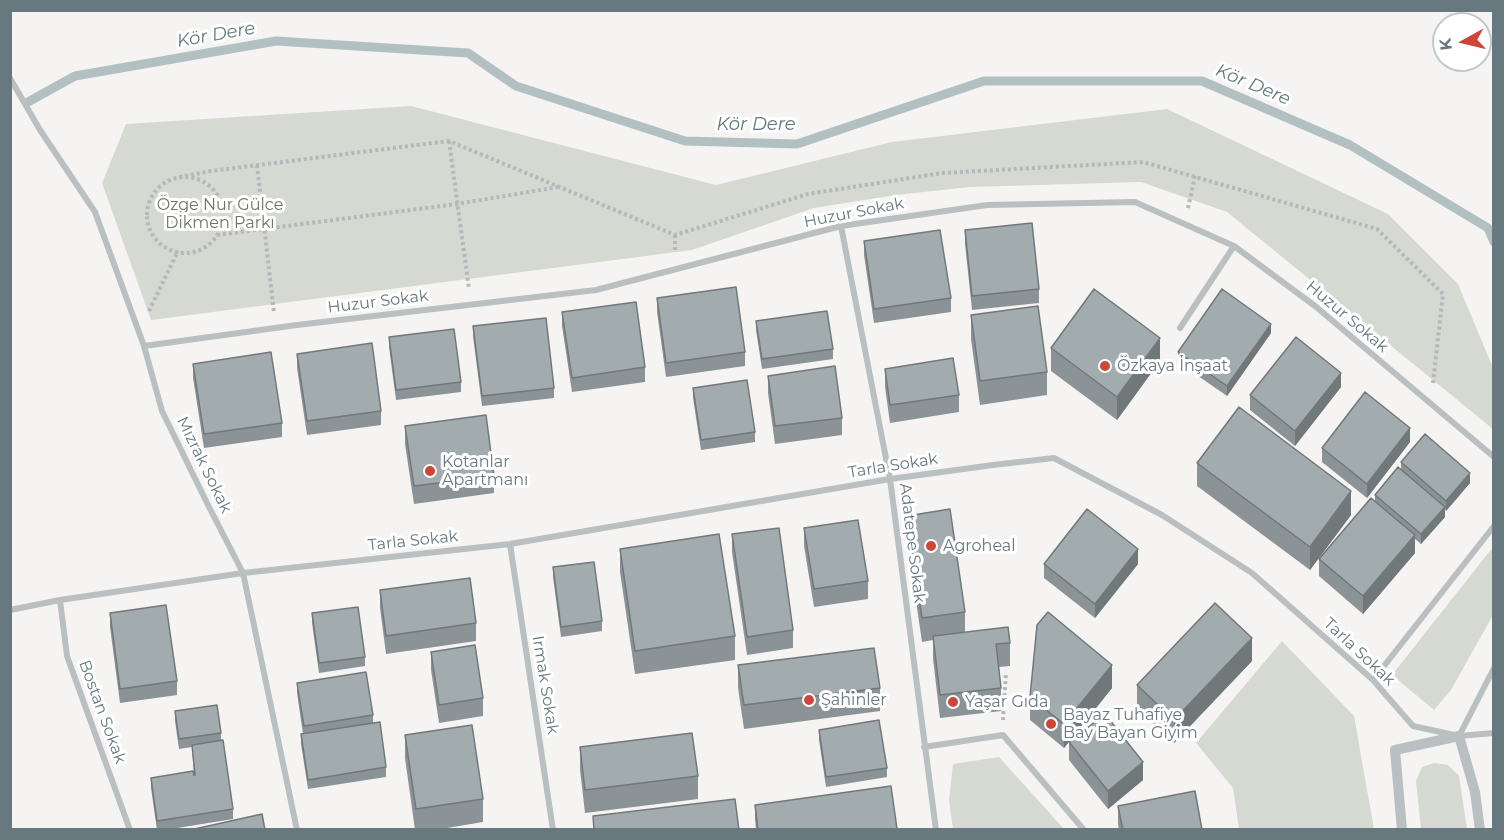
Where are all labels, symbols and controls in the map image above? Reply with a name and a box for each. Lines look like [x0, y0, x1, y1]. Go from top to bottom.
north arrow [1432, 12, 1492, 72]
water label: Kör Dere [175, 17, 257, 53]
text: K [1435, 37, 1456, 51]
water label: Kör Dere [1212, 60, 1294, 110]
water label: Kör Dere [716, 114, 796, 136]
street label: Huzur Sokak [802, 194, 906, 232]
park label: Özge Nur Gülce Dikmen Parkı [157, 195, 283, 233]
street label: Huzur Sokak [1302, 277, 1392, 357]
street label: Huzur Sokak [326, 286, 430, 318]
place label: Özkaya İnşaat [1117, 356, 1228, 376]
marker: Özkaya İnşaat [1098, 359, 1112, 373]
street label: Mızrak Sokak [172, 414, 236, 516]
street label: Tarla Sokak [847, 449, 939, 483]
place label: Kotanlar Apartmanı [442, 452, 528, 490]
marker: Kotanlar Apartmanı [423, 464, 437, 478]
street label: Adatepe Sokak [895, 482, 929, 604]
street label: Tarla Sokak [367, 527, 459, 555]
place label: Agroheal [943, 536, 1016, 556]
marker: Agroheal [924, 539, 938, 553]
street label: Tarla Sokak [1319, 614, 1399, 690]
street label: Irmak Sokak [528, 634, 562, 736]
street label: Bostan Sokak [74, 658, 130, 766]
place label: Şahinler [821, 690, 887, 710]
place label: Yaşar Gıda [965, 692, 1048, 712]
marker: Şahinler [802, 693, 816, 707]
marker: Yaşar Gıda [946, 695, 960, 709]
place label: Bayaz Tuhafiye Bay Bayan Giyim [1063, 705, 1198, 743]
marker: Bayaz Tuhafiye Bay Bayan Giyim [1044, 717, 1058, 731]

